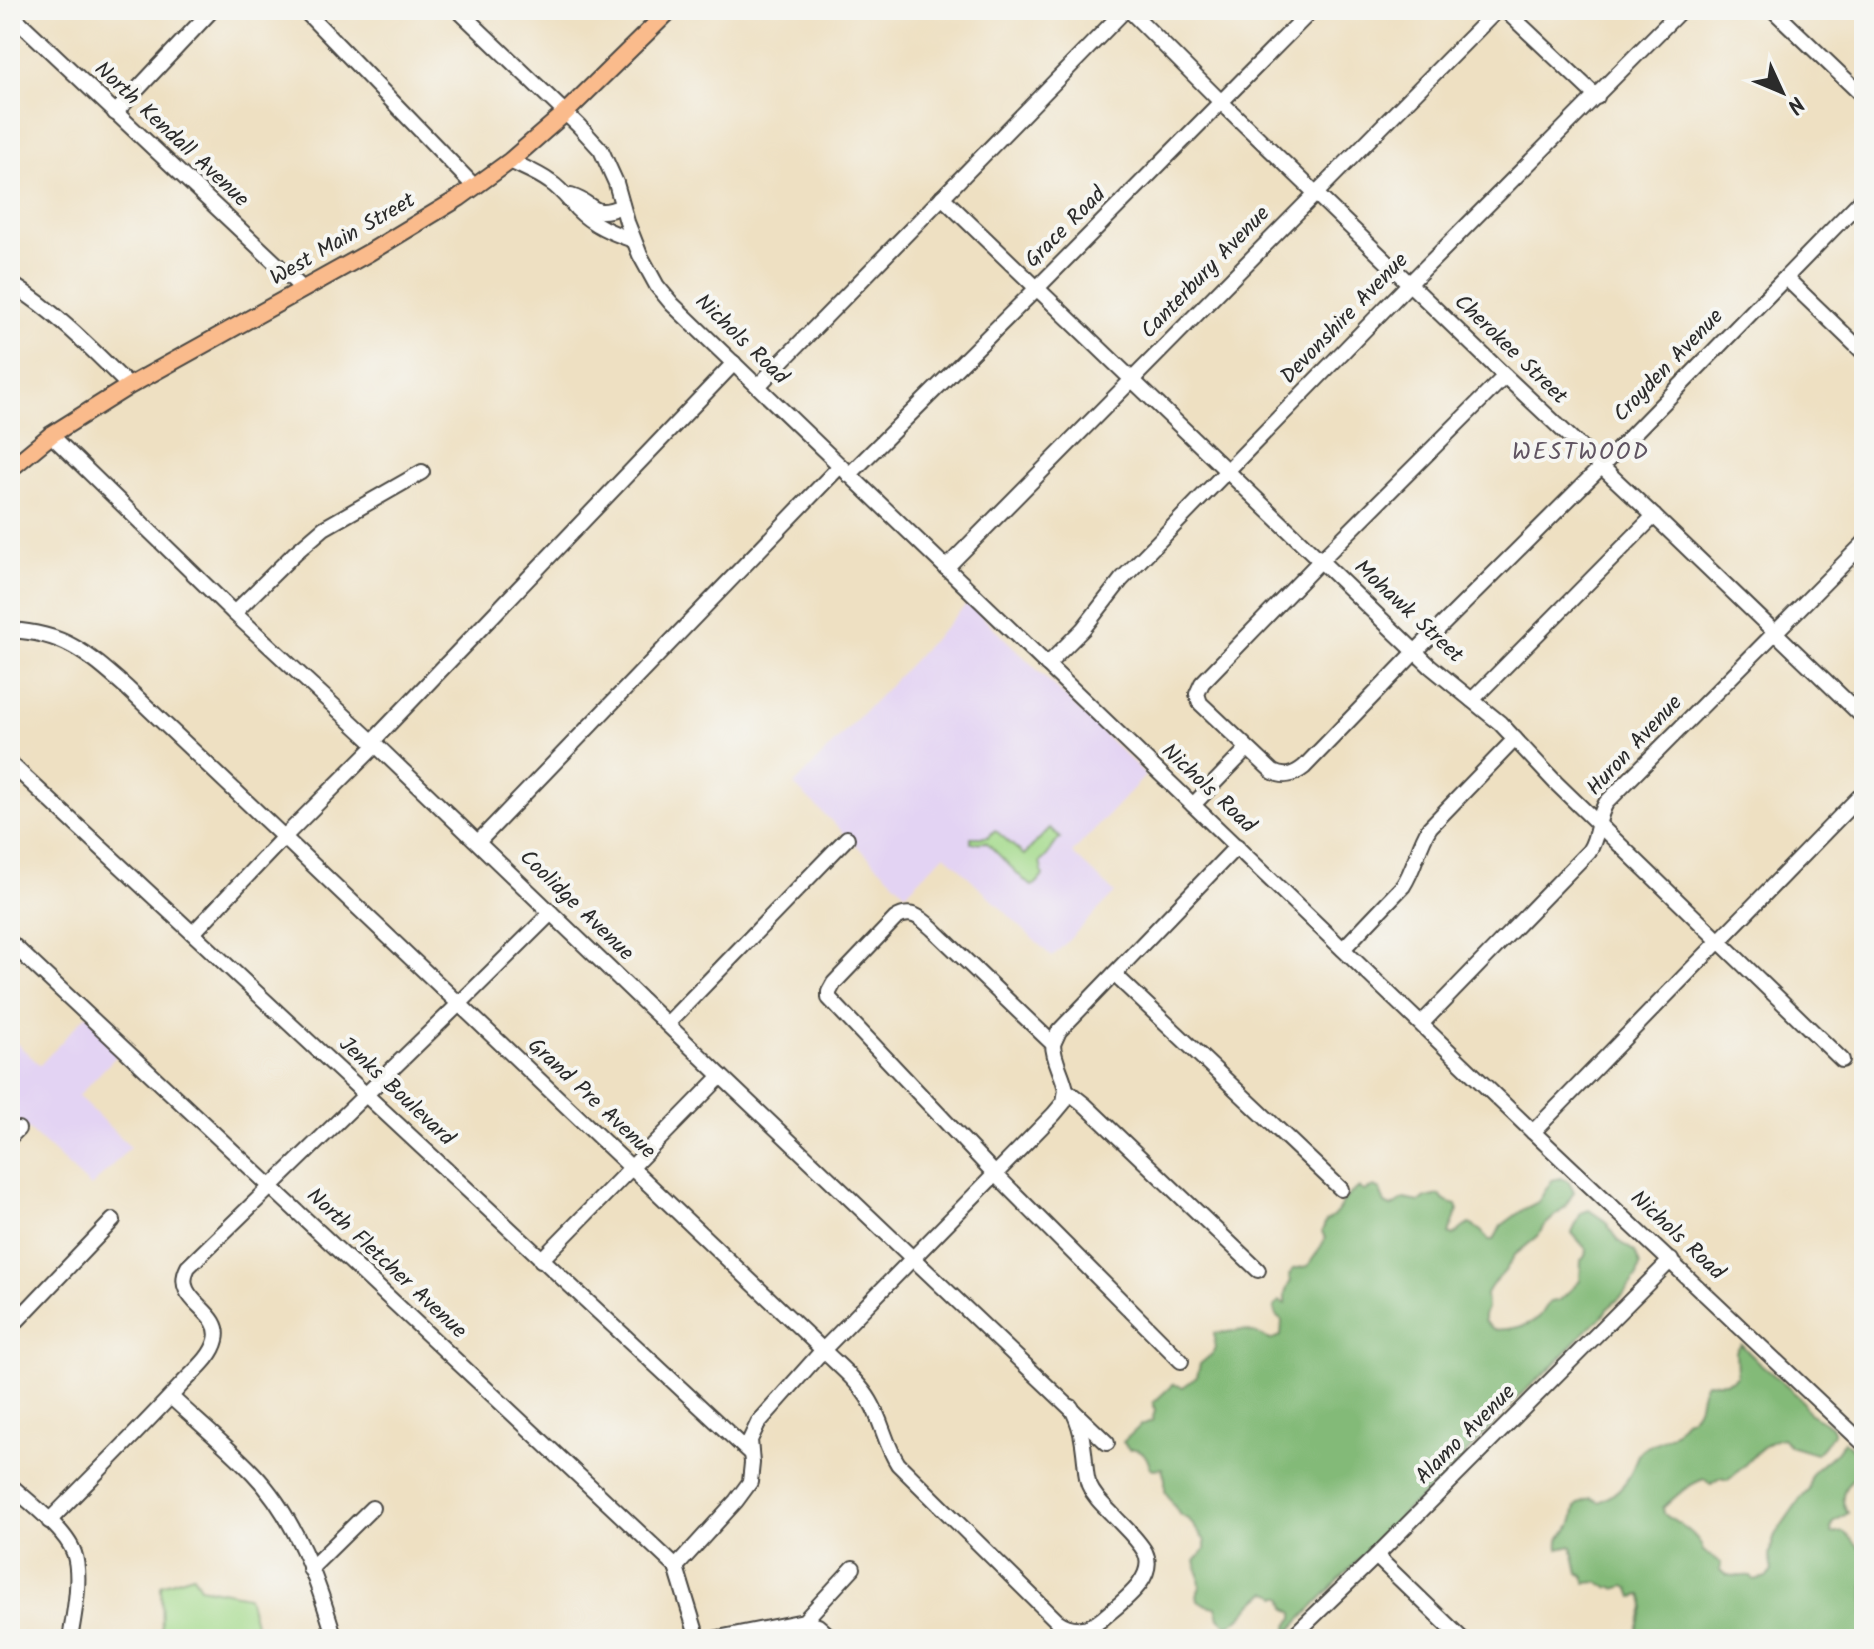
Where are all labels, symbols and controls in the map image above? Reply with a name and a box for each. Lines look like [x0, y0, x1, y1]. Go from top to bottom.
north arrow [1742, 52, 1822, 132]
street label: North Kendall Avenue [85, 53, 257, 217]
text: N [1777, 87, 1812, 121]
street label: Grace Road [1017, 178, 1116, 277]
street label: West Main Street [264, 184, 423, 296]
street label: Canterbury Avenue [1133, 198, 1279, 348]
street label: Devonshire Avenue [1273, 245, 1417, 393]
street label: Nichols Road [686, 286, 797, 395]
street label: Cherokee Street [1445, 286, 1575, 414]
street label: Croyden Avenue [1605, 301, 1733, 431]
district label: WESTWOOD [1512, 433, 1650, 472]
street label: Mohawk Street [1345, 552, 1471, 673]
street label: Huron Avenue [1579, 687, 1691, 805]
street label: Nichols Road [1152, 735, 1264, 843]
street label: Coolidge Avenue [510, 842, 642, 970]
street label: Jenks Boulevard [330, 1029, 463, 1156]
street label: Grand Pre Avenue [519, 1030, 663, 1168]
street label: North Fletcher Avenue [298, 1180, 474, 1348]
street label: Nichols Road [1621, 1182, 1733, 1290]
street label: Alamo Avenue [1408, 1377, 1524, 1493]

